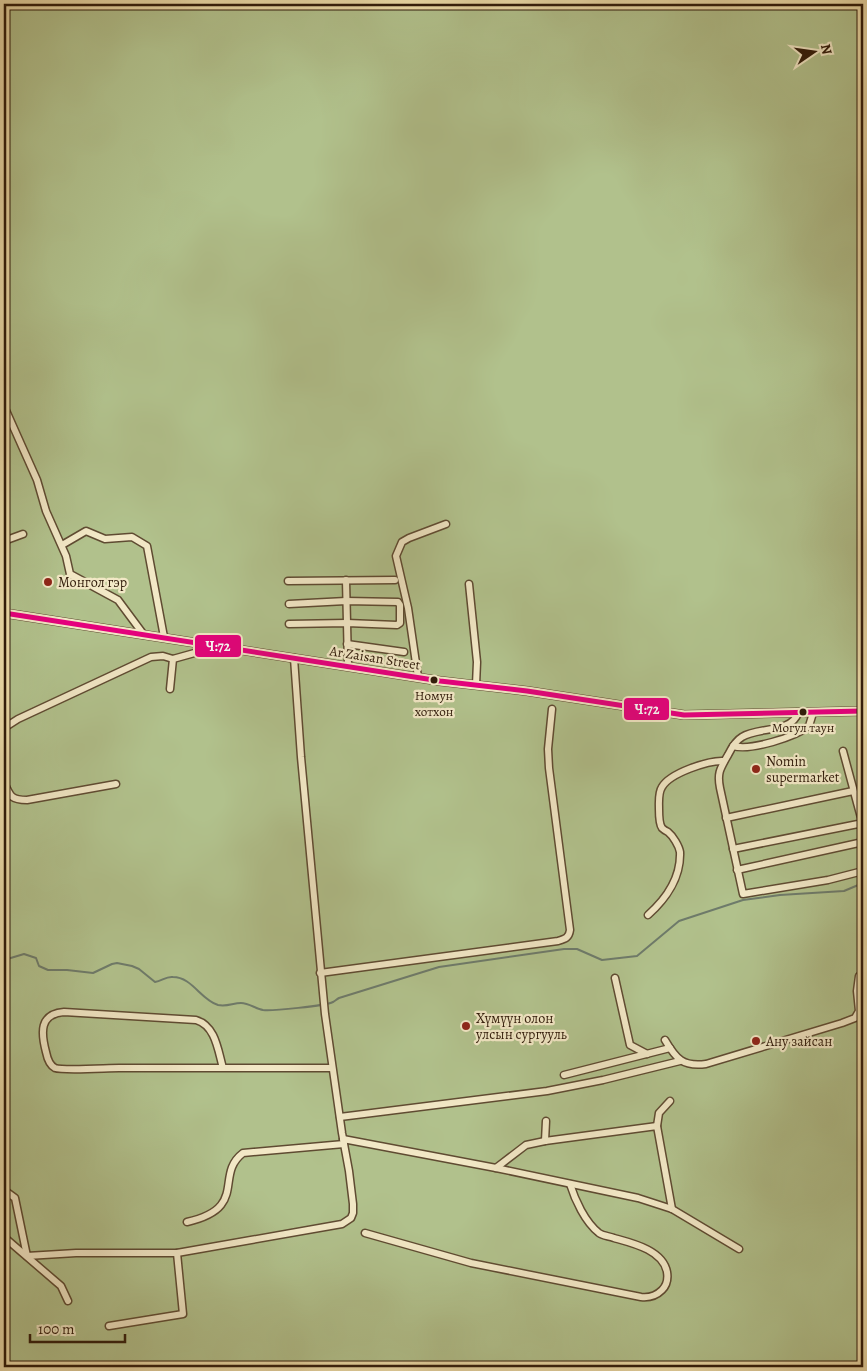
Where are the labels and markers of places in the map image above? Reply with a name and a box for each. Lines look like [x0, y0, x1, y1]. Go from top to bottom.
place label: Монгол гэр [58, 573, 127, 592]
marker: Монгол гэр [42, 576, 54, 588]
marker: Номун хотхон [429, 675, 439, 685]
place label: Номун хотхон [415, 687, 453, 720]
marker: Могул таун [798, 707, 808, 717]
place label: Могул таун [772, 719, 834, 736]
place label: Nomin supermarket [766, 752, 840, 787]
marker: Nomin supermarket [750, 763, 762, 775]
place label: Хүмүүн олон улсын сургууль [475, 1009, 567, 1044]
marker: Хүмүүн олон улсын сургууль [460, 1020, 472, 1032]
place label: Ану зайсан [765, 1032, 832, 1051]
marker: Ану зайсан [750, 1035, 762, 1047]

